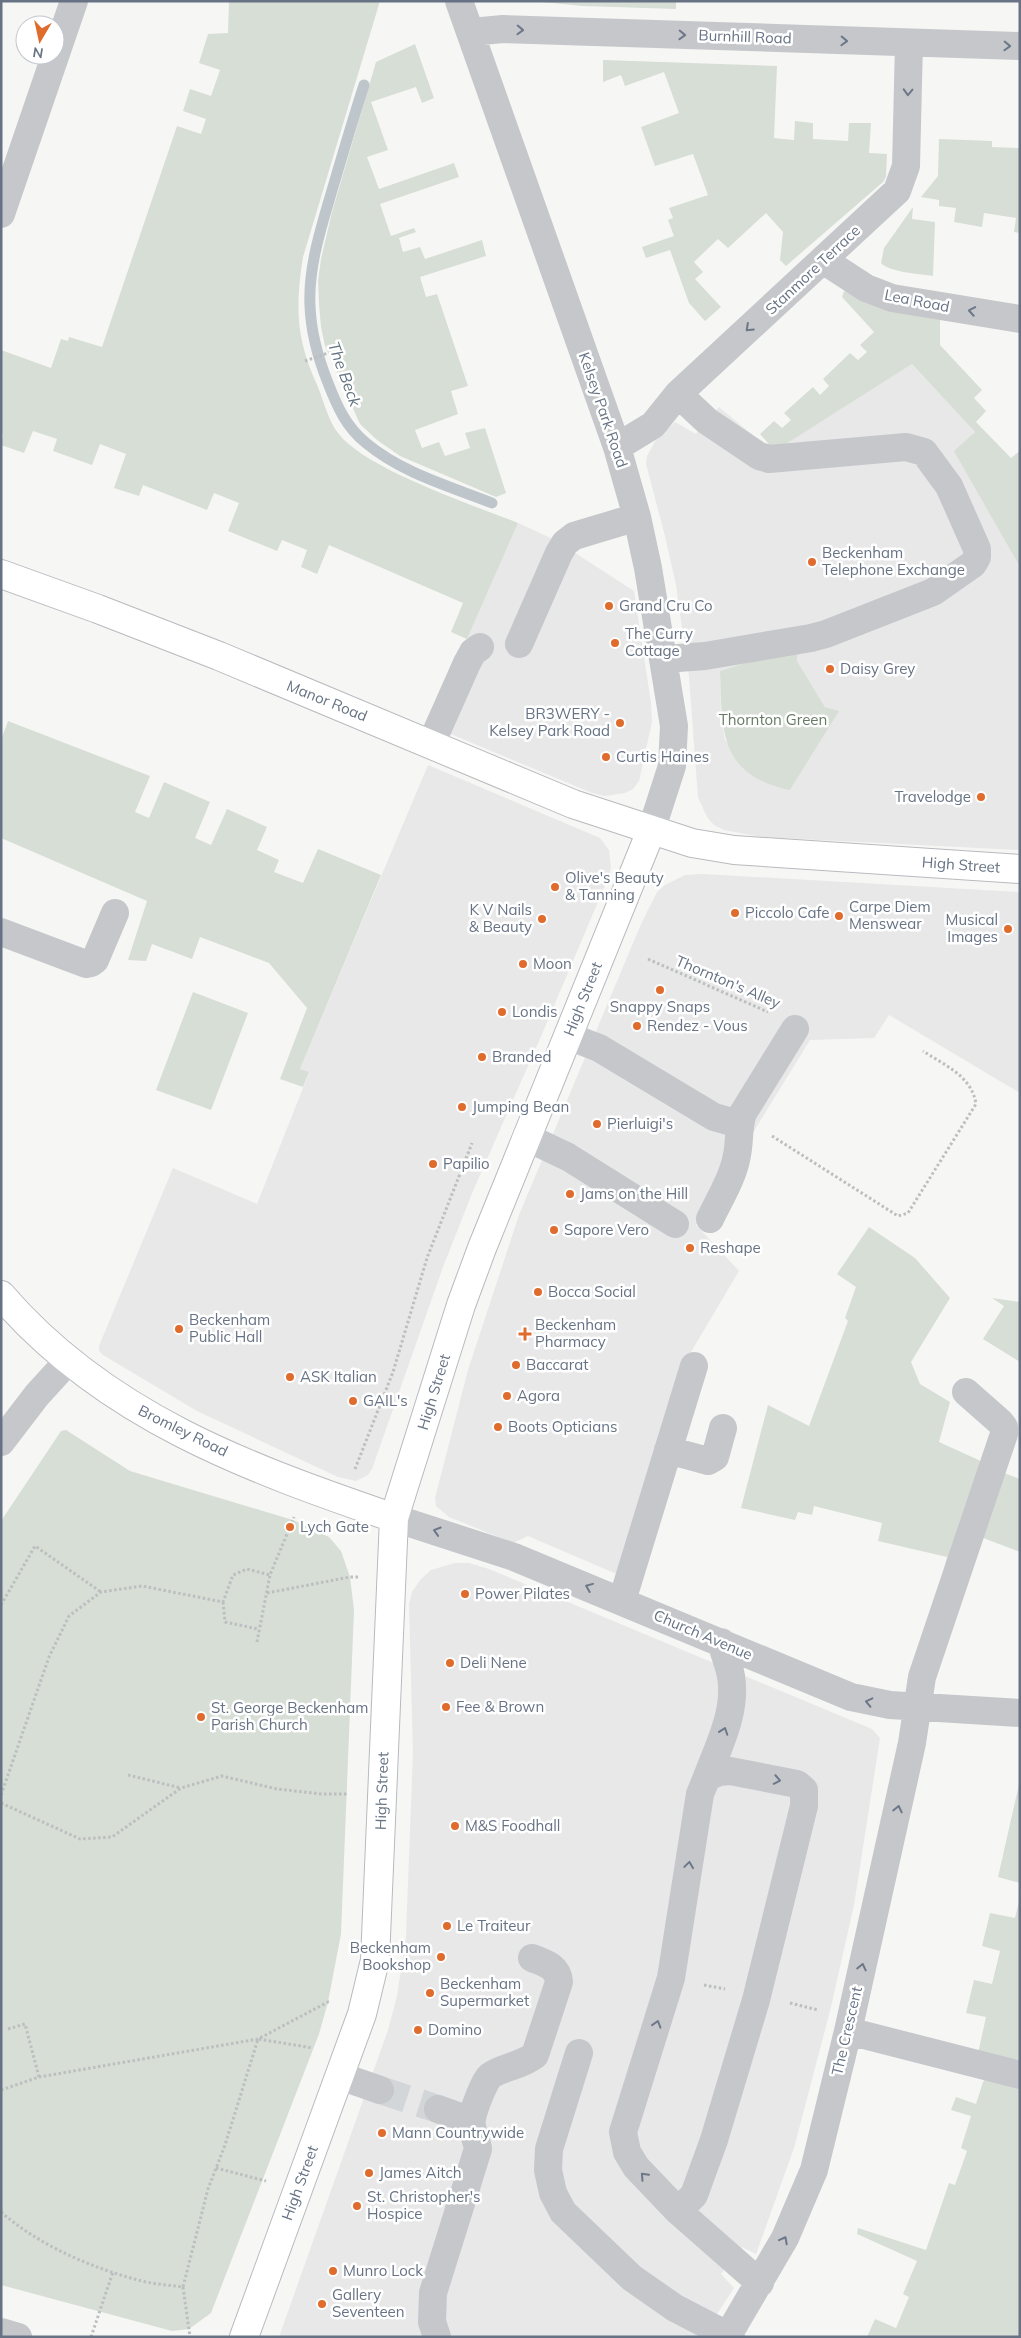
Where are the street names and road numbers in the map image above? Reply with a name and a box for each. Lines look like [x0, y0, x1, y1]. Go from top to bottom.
street label: Burnhill Road [698, 25, 792, 48]
street label: Stanmore Terrace [761, 221, 864, 318]
street label: Lea Road [883, 285, 951, 316]
street label: Kelsey Park Road [575, 350, 632, 470]
street label: Manor Road [284, 676, 370, 725]
street label: High Street [921, 852, 1001, 877]
street label: Thornton's Alley [673, 951, 784, 1012]
street label: High Street [559, 959, 606, 1039]
street label: High Street [413, 1352, 454, 1432]
street label: Bromley Road [135, 1401, 231, 1460]
street label: Church Avenue [651, 1605, 755, 1664]
street label: High Street [371, 1752, 392, 1830]
street label: The Crescent [827, 1985, 866, 2077]
street label: High Street [277, 2143, 322, 2223]

